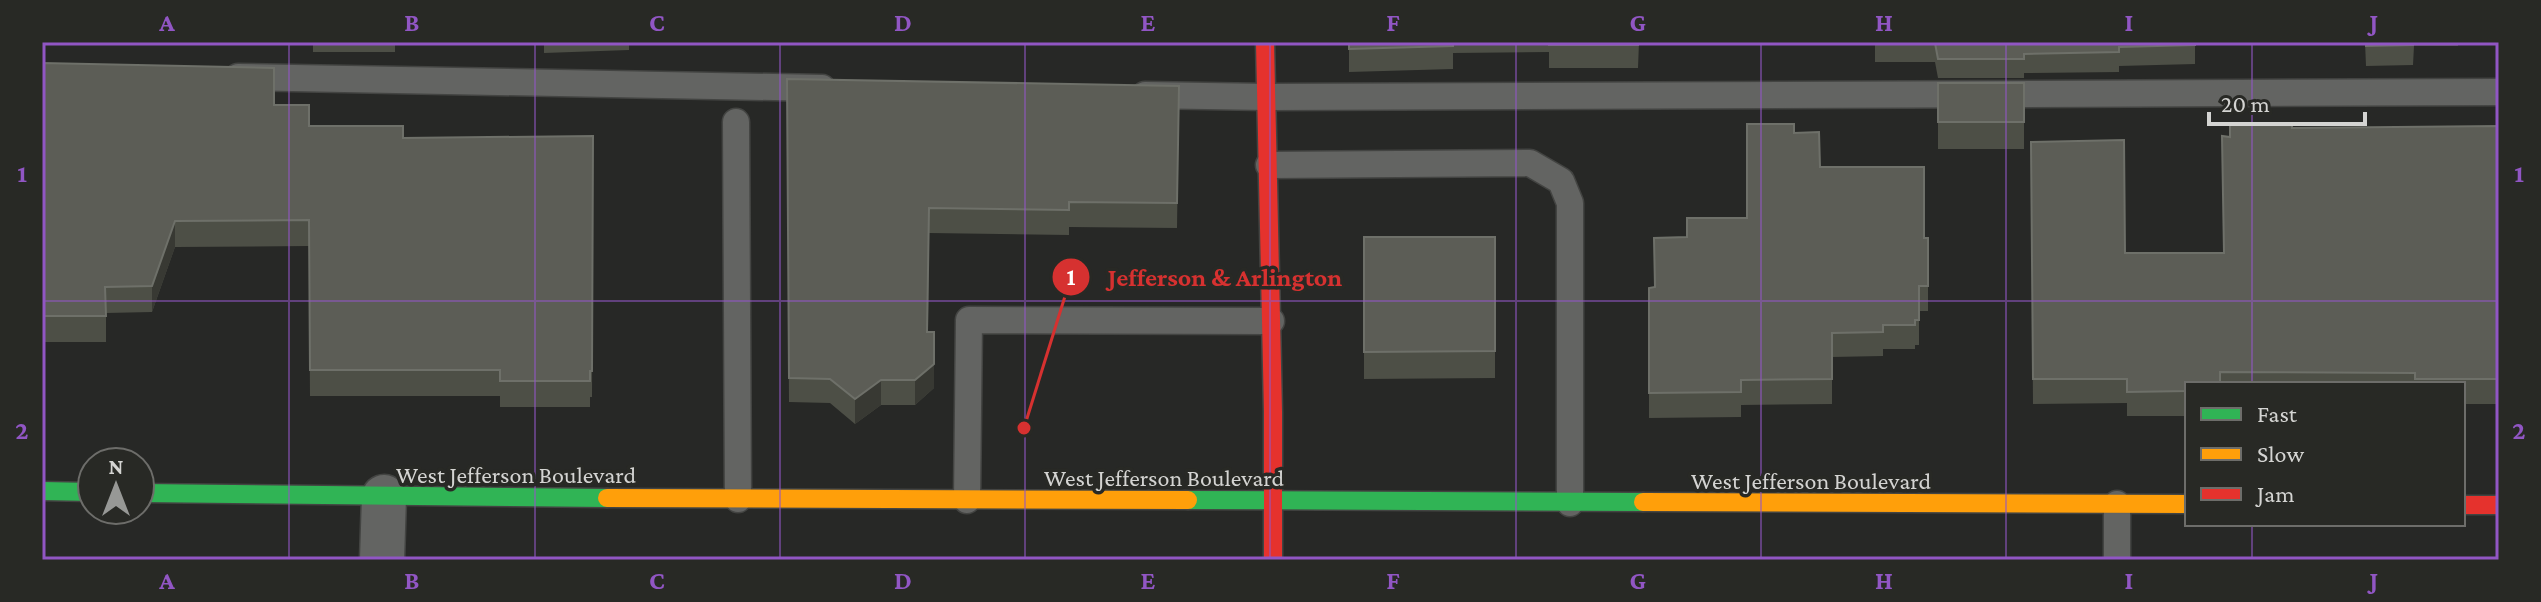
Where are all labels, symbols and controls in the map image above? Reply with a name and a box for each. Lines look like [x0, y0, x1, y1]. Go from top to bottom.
text: A [158, 8, 175, 37]
text: B [404, 8, 420, 37]
text: C [649, 8, 665, 37]
text: D [894, 8, 912, 37]
text: E [1141, 8, 1156, 37]
text: F [1386, 8, 1400, 37]
text: G [1630, 8, 1646, 37]
text: H [1875, 8, 1893, 37]
text: I [2125, 8, 2133, 37]
text: J [2367, 8, 2378, 37]
scale bar [2209, 76, 2365, 126]
text: 20 m [2221, 90, 2270, 117]
text: 1 [17, 159, 27, 188]
text: 1 [2514, 159, 2524, 188]
callout: Jefferson & Arlington [1051, 252, 1358, 302]
text: 1 [1067, 263, 1076, 290]
text: Jefferson & Arlington [1105, 263, 1342, 292]
legend [2185, 382, 2465, 526]
text: Fast [2257, 400, 2298, 427]
text: 2 [15, 416, 29, 445]
text: 2 [2512, 416, 2526, 445]
text: Slow [2257, 440, 2304, 467]
north arrow [76, 446, 156, 526]
text: N [109, 454, 124, 479]
street label: West Jefferson Boulevard [396, 461, 636, 488]
street label: West Jefferson Boulevard [1044, 464, 1284, 491]
street label: West Jefferson Boulevard [1691, 467, 1931, 494]
text: Jam [2255, 480, 2295, 507]
text: A [158, 566, 175, 595]
text: B [404, 566, 420, 595]
text: C [649, 566, 665, 595]
text: D [894, 566, 912, 595]
text: E [1141, 566, 1156, 595]
text: F [1386, 566, 1400, 595]
text: G [1630, 566, 1646, 595]
text: H [1875, 566, 1893, 595]
text: I [2125, 566, 2133, 595]
text: J [2367, 566, 2378, 595]

